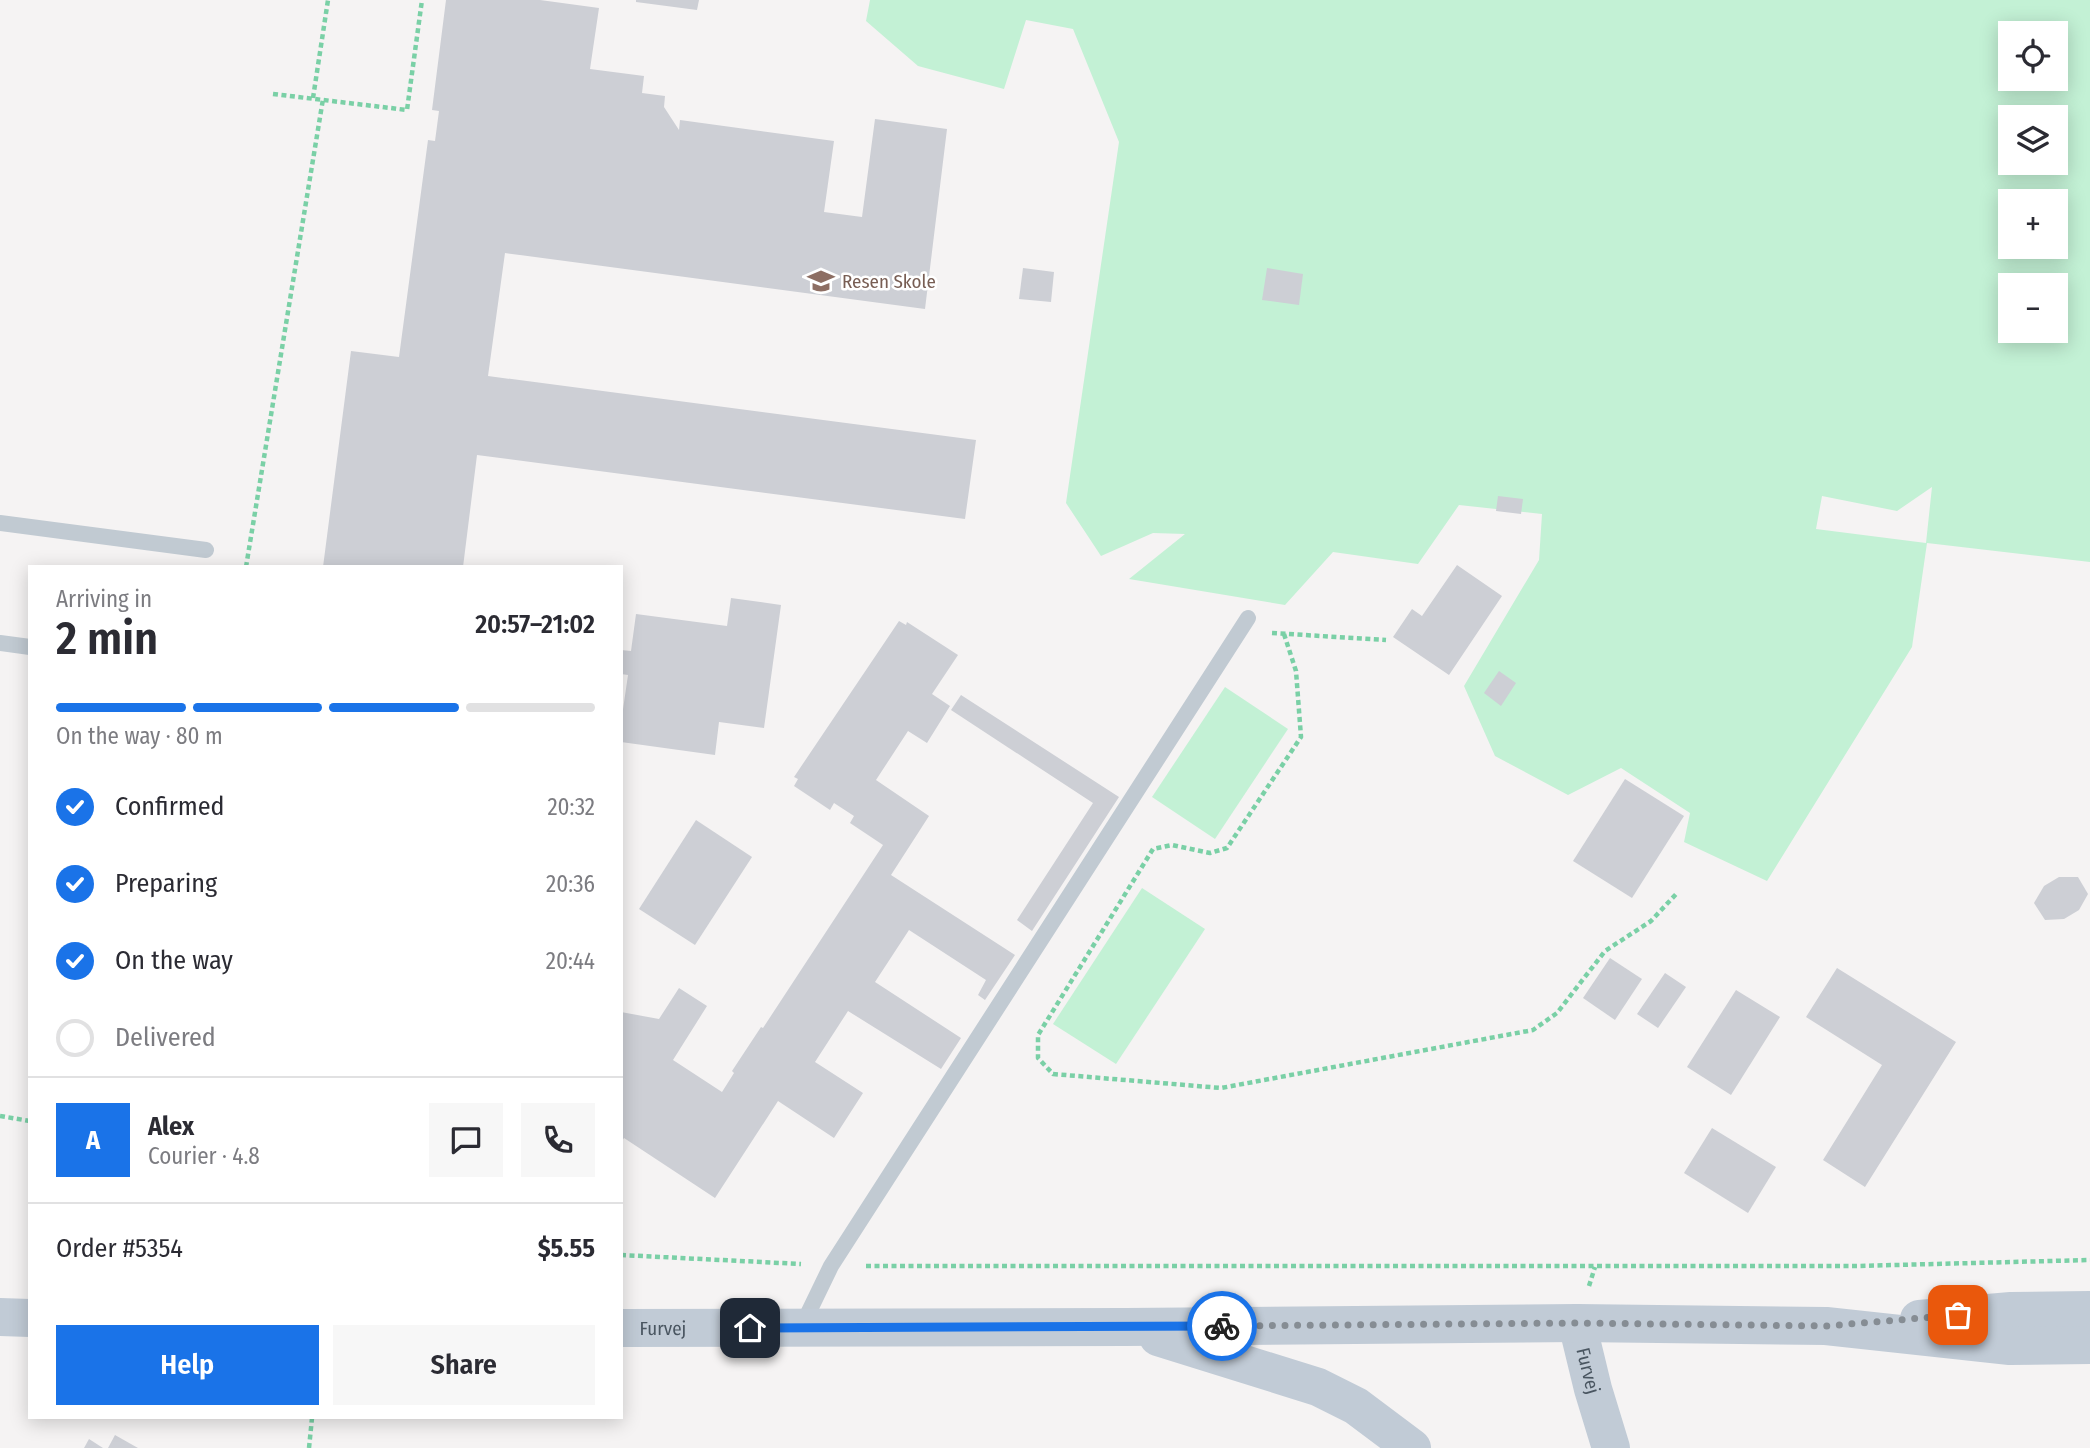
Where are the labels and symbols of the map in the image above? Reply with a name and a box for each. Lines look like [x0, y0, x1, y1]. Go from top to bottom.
school or university icon: Resen Skole [806, 266, 836, 296]
place label: Resen Skole [842, 270, 936, 293]
pin [1928, 1285, 1988, 1345]
courier [1187, 1291, 1257, 1361]
pin [720, 1298, 780, 1358]
street label: Furvej [640, 1317, 686, 1340]
street label: Furvej [1571, 1345, 1605, 1397]

